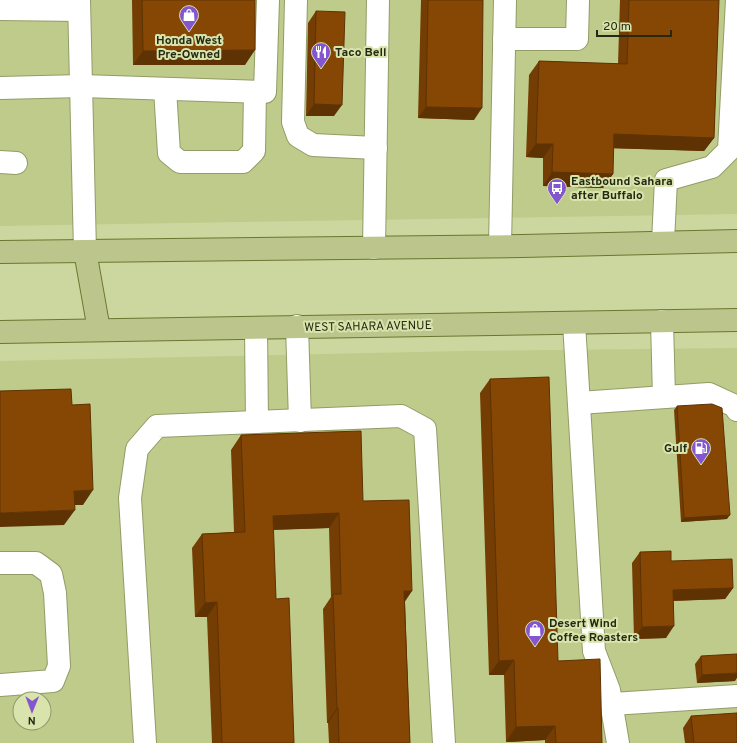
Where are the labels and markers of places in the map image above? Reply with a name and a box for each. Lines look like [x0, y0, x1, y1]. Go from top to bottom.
shop icon: Honda West Pre-Owned [178, 4, 200, 32]
place label: Honda West Pre-Owned [156, 33, 222, 63]
restaurant icon: Taco Bell [310, 41, 332, 69]
place label: Taco Bell [335, 45, 386, 61]
place label: Eastbound Sahara after Buffalo [571, 174, 673, 204]
bus stop icon: Eastbound Sahara after Buffalo [546, 177, 568, 205]
fuel station icon: Gulf [690, 437, 712, 465]
place label: Gulf [664, 441, 688, 457]
place label: Desert Wind Coffee Roasters [549, 616, 638, 646]
shop icon: Desert Wind Coffee Roasters [524, 619, 546, 647]

